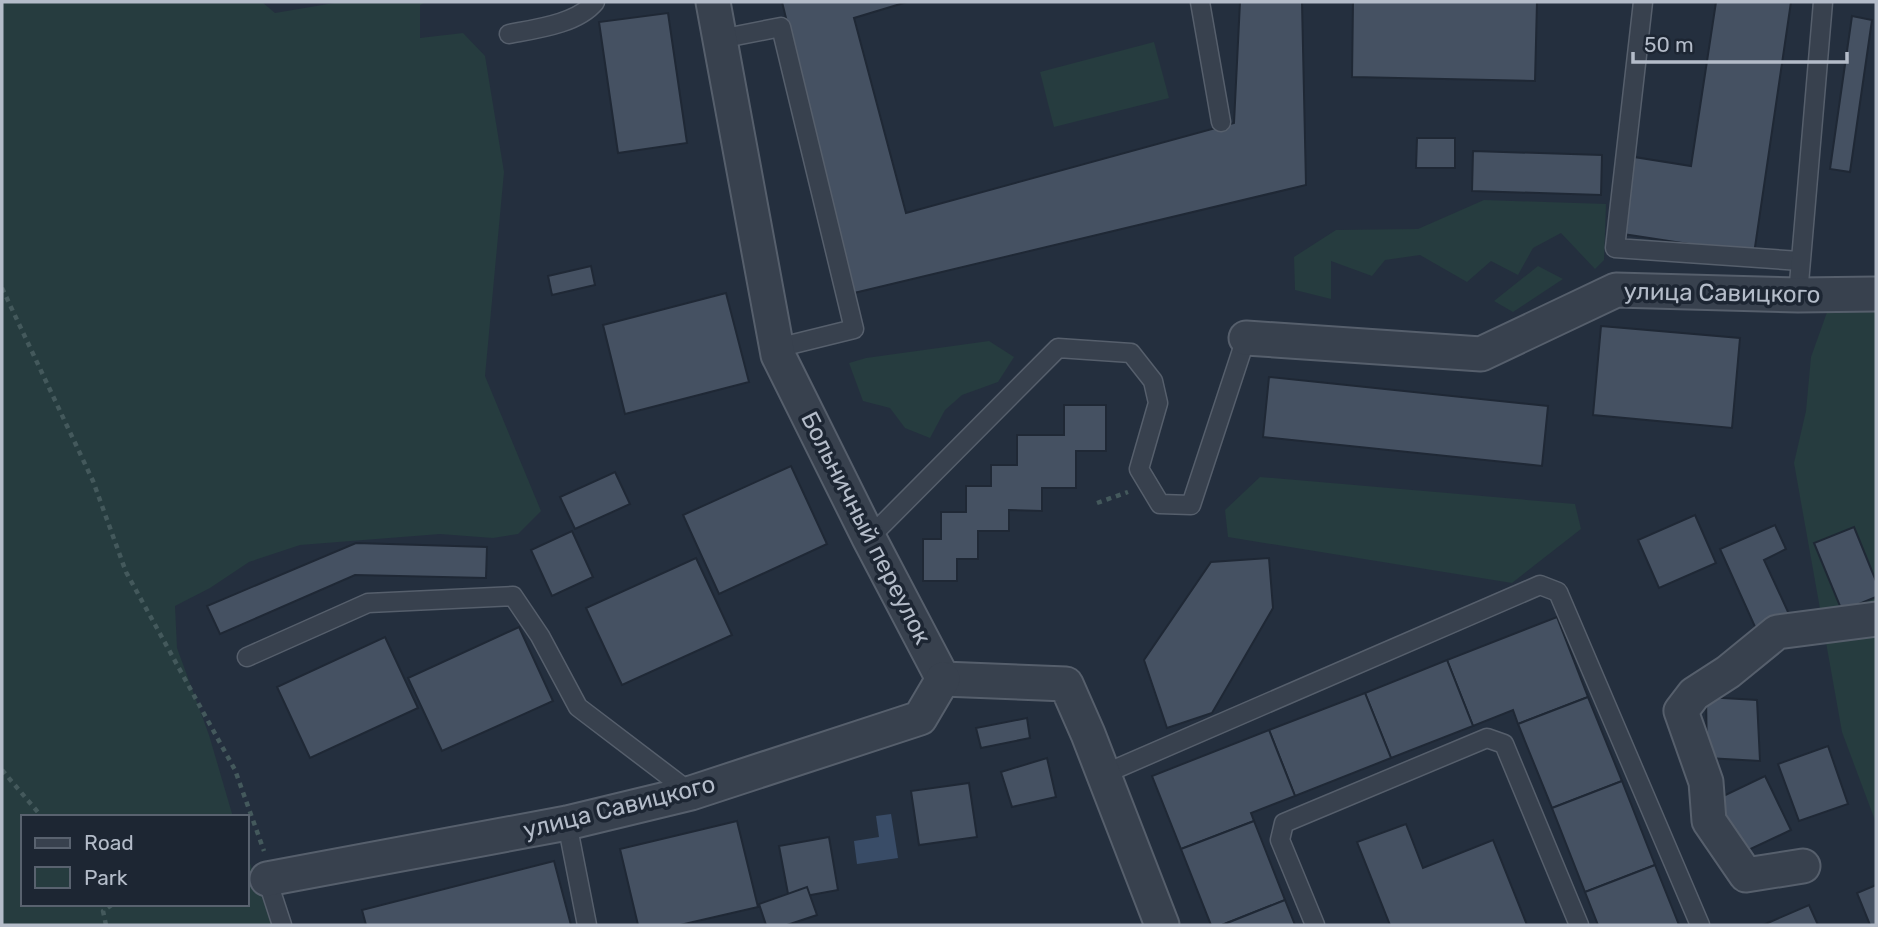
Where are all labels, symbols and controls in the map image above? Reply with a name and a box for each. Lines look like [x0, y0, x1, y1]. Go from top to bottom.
scale bar [1633, 21, 1846, 65]
text: 50 m [1644, 32, 1694, 57]
street label: улица Савицкого [1623, 277, 1821, 309]
street label: Больничный переулок [795, 407, 937, 649]
street label: улица Савицкого [520, 770, 718, 844]
legend [21, 815, 248, 906]
text: Road [84, 830, 134, 855]
text: Park [84, 865, 128, 890]

